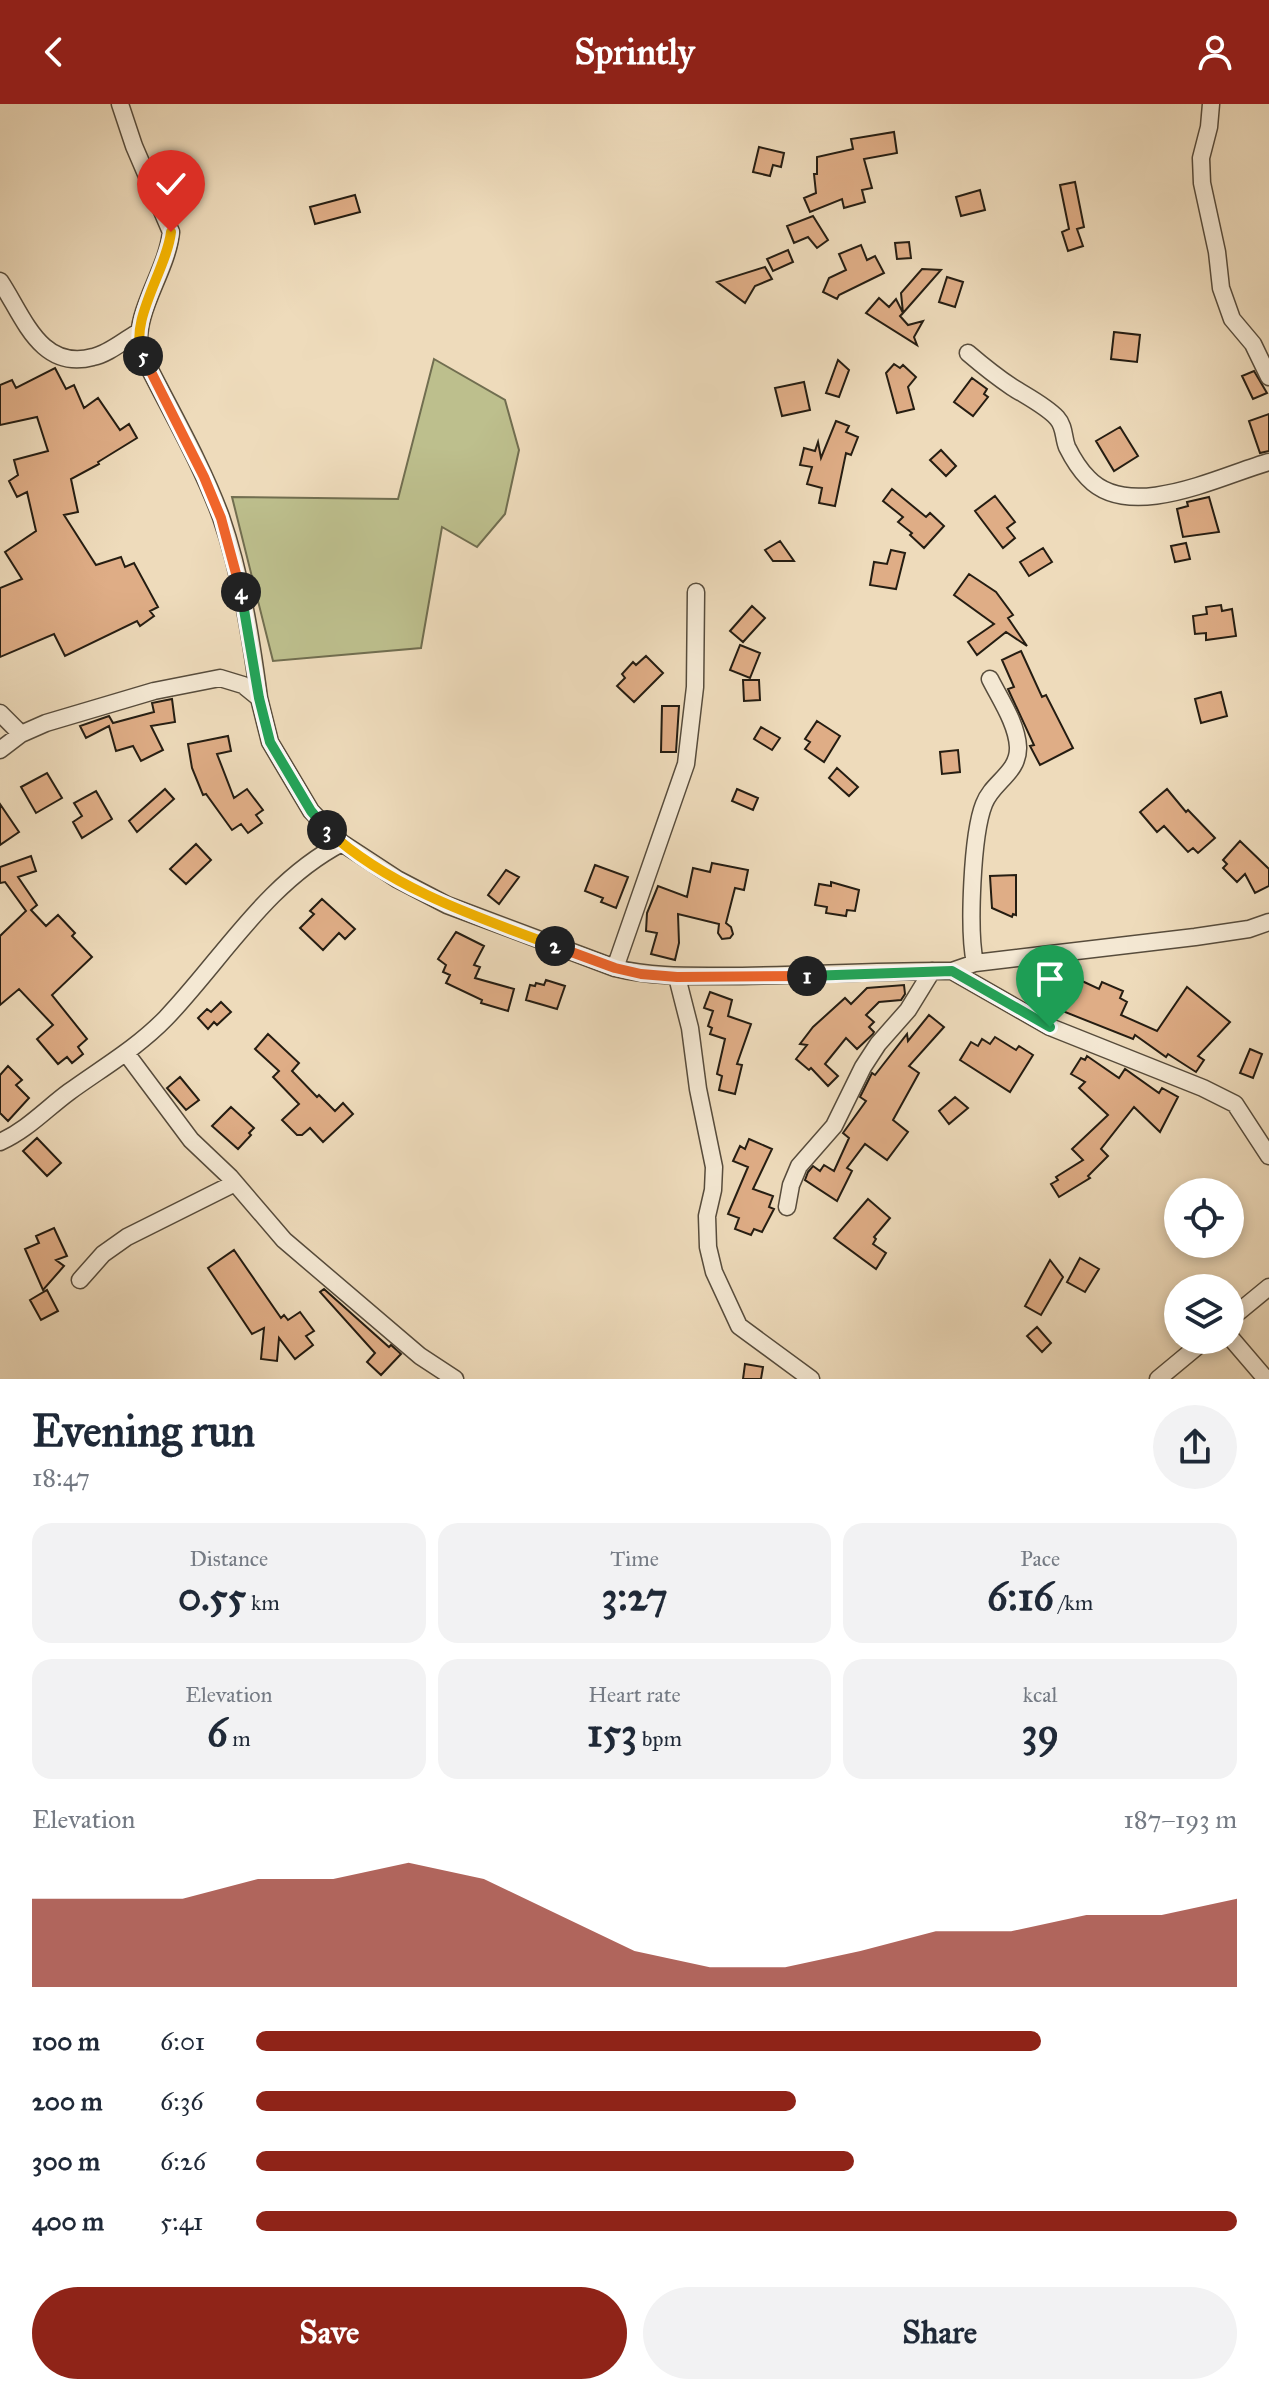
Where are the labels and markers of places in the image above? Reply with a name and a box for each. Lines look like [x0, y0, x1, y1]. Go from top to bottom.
pin [137, 150, 205, 232]
pin: 5 [123, 336, 163, 376]
pin: 4 [221, 572, 261, 612]
pin: 3 [307, 810, 347, 850]
pin: 2 [535, 926, 575, 966]
pin [1016, 945, 1084, 1027]
pin: 1 [787, 956, 827, 996]

